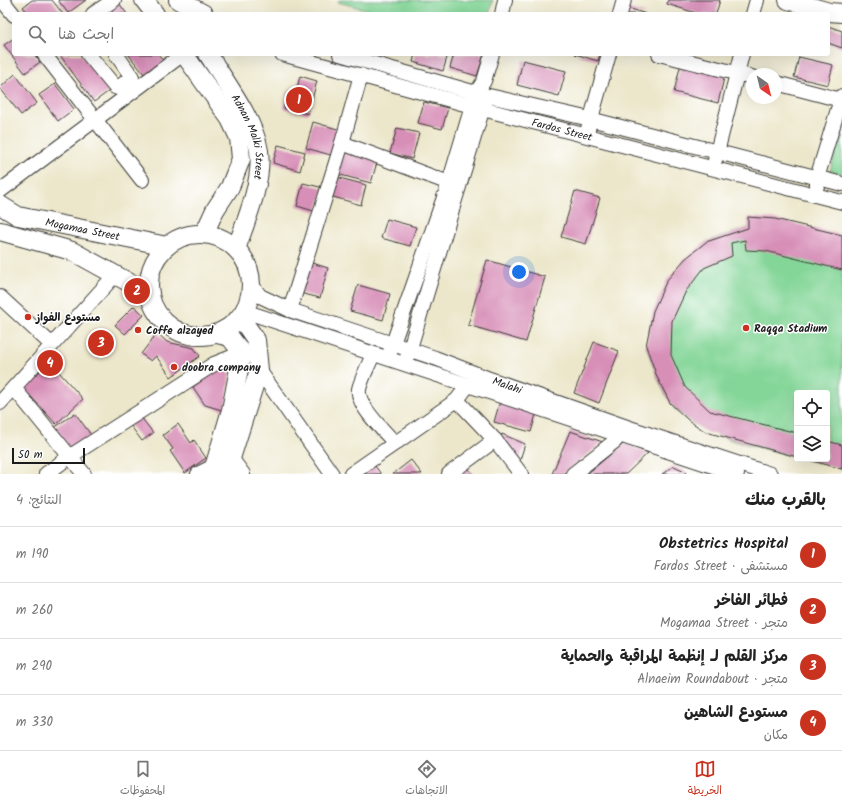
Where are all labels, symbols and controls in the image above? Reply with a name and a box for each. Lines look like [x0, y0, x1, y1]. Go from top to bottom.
search box [12, 12, 830, 56]
icon: search [26, 23, 48, 45]
text: ابحث هنا [58, 23, 114, 47]
north arrow [746, 68, 782, 104]
pin: 1 [286, 85, 312, 115]
street label: Adnan Malki Street [226, 91, 268, 182]
street label: Fardos Street [529, 114, 595, 147]
street label: Mogamaa Street [44, 214, 122, 246]
your location [509, 262, 529, 282]
pin: 2 [124, 276, 150, 306]
place label: مستودع الفواز [35, 309, 100, 327]
marker: مستودع الفواز [23, 312, 33, 322]
place label: Raqqa Stadium [754, 320, 827, 338]
place label: Coffe alzayed [146, 322, 214, 340]
marker: Raqqa Stadium [741, 323, 751, 333]
marker: Coffe alzayed [133, 325, 143, 335]
pin: 3 [88, 328, 114, 358]
pin: 4 [37, 348, 63, 378]
place label: doobra company [182, 359, 261, 377]
marker: doobra company [169, 362, 179, 372]
street label: Malahi [490, 373, 525, 400]
map controls [794, 390, 830, 462]
button: locate [794, 390, 830, 426]
button: layers [794, 426, 830, 462]
scale bar [12, 446, 85, 465]
text: 50 m [18, 446, 43, 464]
text: بالقرب منك [745, 487, 826, 514]
text: النتائج: 4 [16, 490, 62, 511]
text: Obstetrics Hospital [659, 532, 788, 556]
text: 190 m [16, 544, 49, 565]
text: 1 [811, 544, 815, 565]
text: مستشفى · Fardos Street [654, 556, 788, 577]
text: فطائر الفاخر [715, 589, 788, 613]
text: 260 m [16, 600, 53, 621]
text: 2 [809, 600, 817, 621]
text: متجر · Mogamaa Street [660, 613, 788, 634]
text: مركز القلم لـ إنظمة المراقبة والحماية [561, 645, 788, 669]
text: 290 m [16, 656, 52, 677]
text: 3 [809, 656, 817, 677]
text: متجر · Alnaeim Roundabout [637, 669, 788, 690]
text: مستودع الشاهين [684, 701, 788, 725]
text: 330 m [16, 712, 53, 733]
text: 4 [809, 712, 817, 733]
text: مكان [764, 725, 788, 746]
tab: المحفوظات [120, 758, 165, 800]
tab: الاتجاهات [405, 758, 448, 800]
tab: الخريطة [688, 758, 722, 800]

